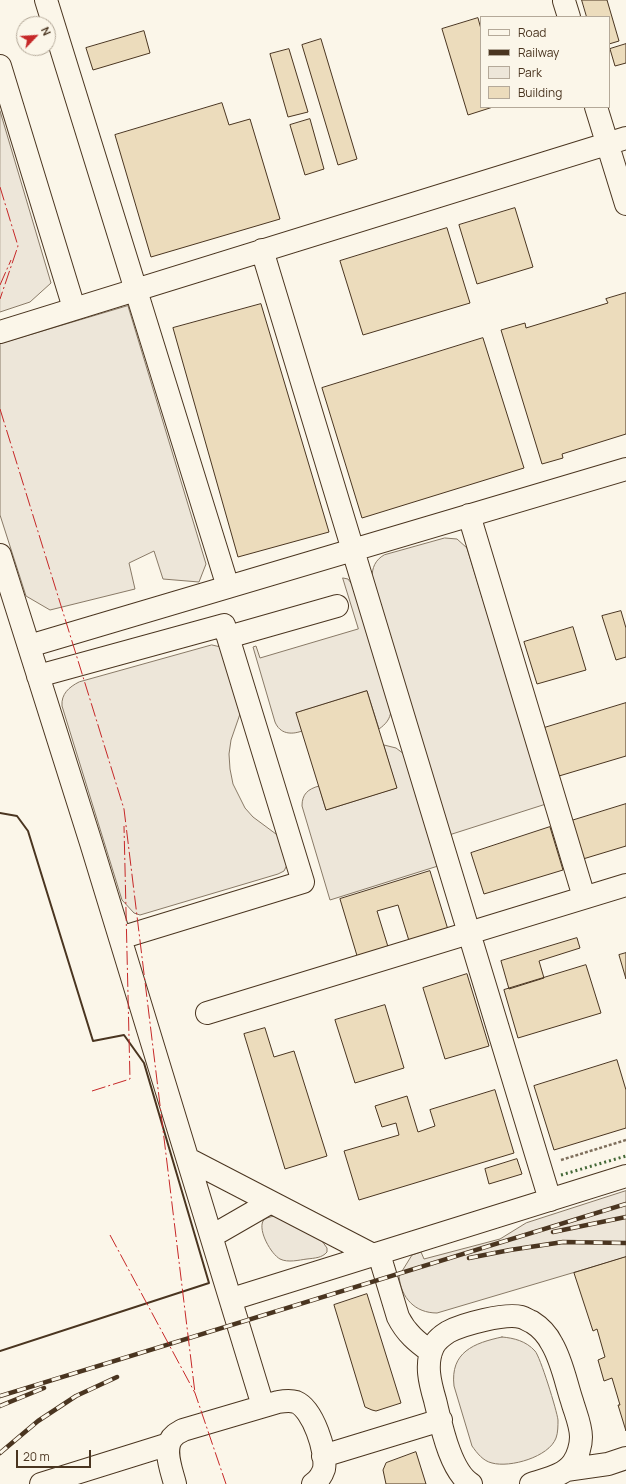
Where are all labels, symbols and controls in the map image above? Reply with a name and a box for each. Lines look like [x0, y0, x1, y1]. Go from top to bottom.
north arrow [16, 16, 56, 56]
legend [480, 16, 610, 108]
text: N [38, 24, 55, 38]
text: Road [518, 24, 546, 41]
text: Railway [518, 44, 559, 61]
text: Park [518, 64, 542, 81]
text: Building [518, 84, 562, 101]
scale bar [18, 1442, 93, 1468]
text: 20 m [23, 1448, 50, 1465]

